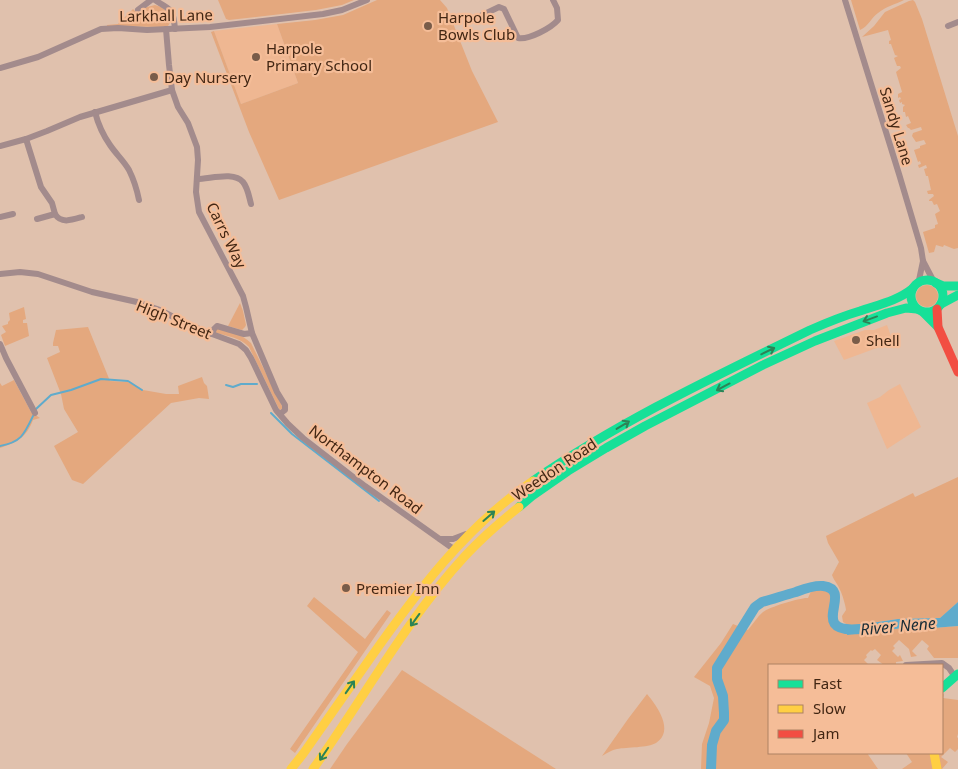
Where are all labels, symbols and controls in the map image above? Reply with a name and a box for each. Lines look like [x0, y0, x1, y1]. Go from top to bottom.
street label: Larkhall Lane [119, 4, 213, 26]
place label: Harpole Bowls Club [438, 7, 515, 44]
marker: Harpole Bowls Club [422, 20, 434, 32]
place label: Harpole Primary School [266, 38, 372, 75]
marker: Harpole Primary School [250, 51, 262, 63]
place label: Day Nursery [164, 67, 252, 87]
marker: Day Nursery [148, 71, 160, 83]
street label: Sandy Lane [876, 84, 918, 168]
street label: Carrs Way [202, 199, 252, 272]
street label: High Street [134, 295, 215, 343]
one-way arrow [863, 315, 879, 324]
place label: Shell [866, 330, 900, 350]
marker: Shell [850, 334, 862, 346]
one-way arrow [760, 345, 775, 355]
one-way arrow [715, 382, 730, 392]
one-way arrow [616, 419, 630, 429]
street label: Northampton Road [305, 420, 427, 518]
street label: Weedon Road [508, 433, 600, 505]
one-way arrow [483, 510, 496, 522]
place label: Premier Inn [356, 578, 440, 598]
marker: Premier Inn [340, 582, 352, 594]
one-way arrow [410, 612, 420, 626]
water label: River Nene [859, 612, 937, 640]
legend [768, 664, 943, 754]
text: Fast [813, 673, 842, 693]
one-way arrow [345, 680, 355, 694]
text: Slow [813, 698, 846, 718]
text: Jam [811, 723, 840, 743]
one-way arrow [319, 747, 329, 761]

